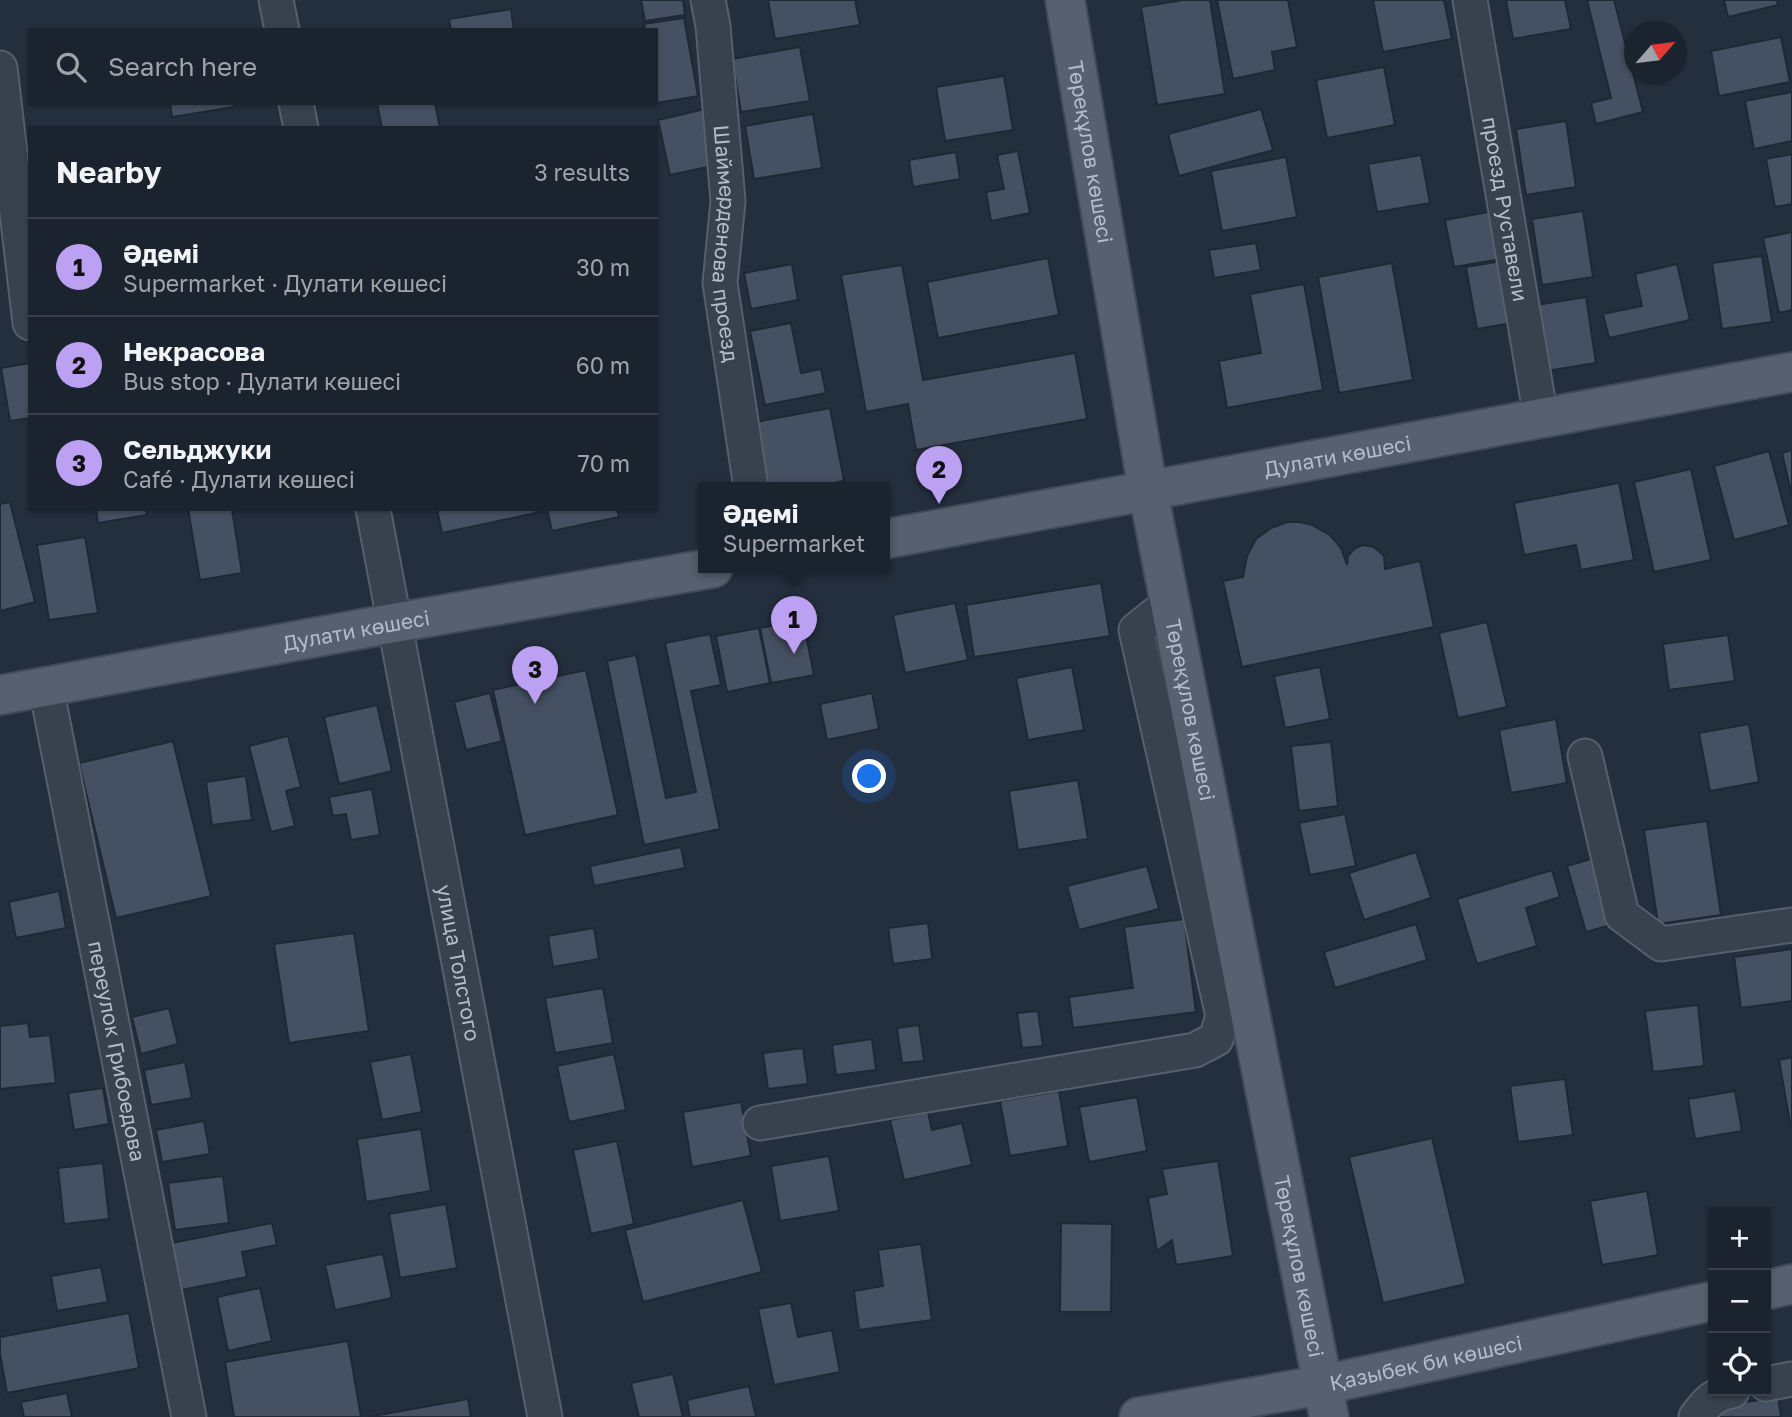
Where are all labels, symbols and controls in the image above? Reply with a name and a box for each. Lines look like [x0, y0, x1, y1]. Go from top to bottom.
north arrow [1624, 21, 1687, 84]
search box [28, 28, 658, 105]
icon: search [52, 48, 90, 86]
text: Search here [108, 51, 257, 82]
street label: Төреқұлов көшесі [1062, 59, 1119, 245]
street label: проезд Руставели [1477, 115, 1534, 303]
street label: Шаймерденова проезд [707, 124, 745, 364]
text: Nearby [56, 154, 161, 190]
text: 3 results [534, 158, 630, 186]
text: Әдемі [123, 238, 199, 269]
text: 1 [73, 253, 85, 281]
text: 30 m [576, 253, 630, 281]
text: Supermarket · Дулати көшесі [123, 269, 447, 297]
text: Некрасова [123, 336, 265, 367]
text: 2 [72, 351, 86, 379]
text: 60 m [576, 351, 630, 379]
text: Bus stop · Дулати көшесі [123, 367, 401, 395]
street label: Дулати көшесі [1262, 429, 1413, 482]
text: Сельджуки [123, 434, 271, 465]
pin: 2 [916, 446, 962, 504]
text: 3 [72, 449, 86, 477]
text: 70 m [577, 449, 630, 477]
text: Café · Дулати көшесі [123, 465, 355, 493]
popup [698, 482, 890, 573]
text: Әдемі [723, 498, 799, 529]
text: Supermarket [723, 529, 865, 557]
pin: 1 [771, 596, 817, 654]
street label: Дулати көшесі [280, 604, 432, 656]
street label: Төреқұлов көшесі [1160, 617, 1221, 803]
pin: 3 [512, 646, 558, 704]
your location [852, 759, 886, 793]
street label: улица Толстого [431, 882, 487, 1043]
street label: переулок Грибоедова [83, 938, 152, 1164]
street label: Төреқұлов көшесі [1269, 1173, 1330, 1360]
map controls [1708, 1207, 1771, 1396]
button: + [1708, 1207, 1771, 1270]
button: − [1708, 1270, 1771, 1333]
street label: Қазыбек би көшесі [1327, 1329, 1525, 1396]
button: locate [1708, 1333, 1771, 1396]

